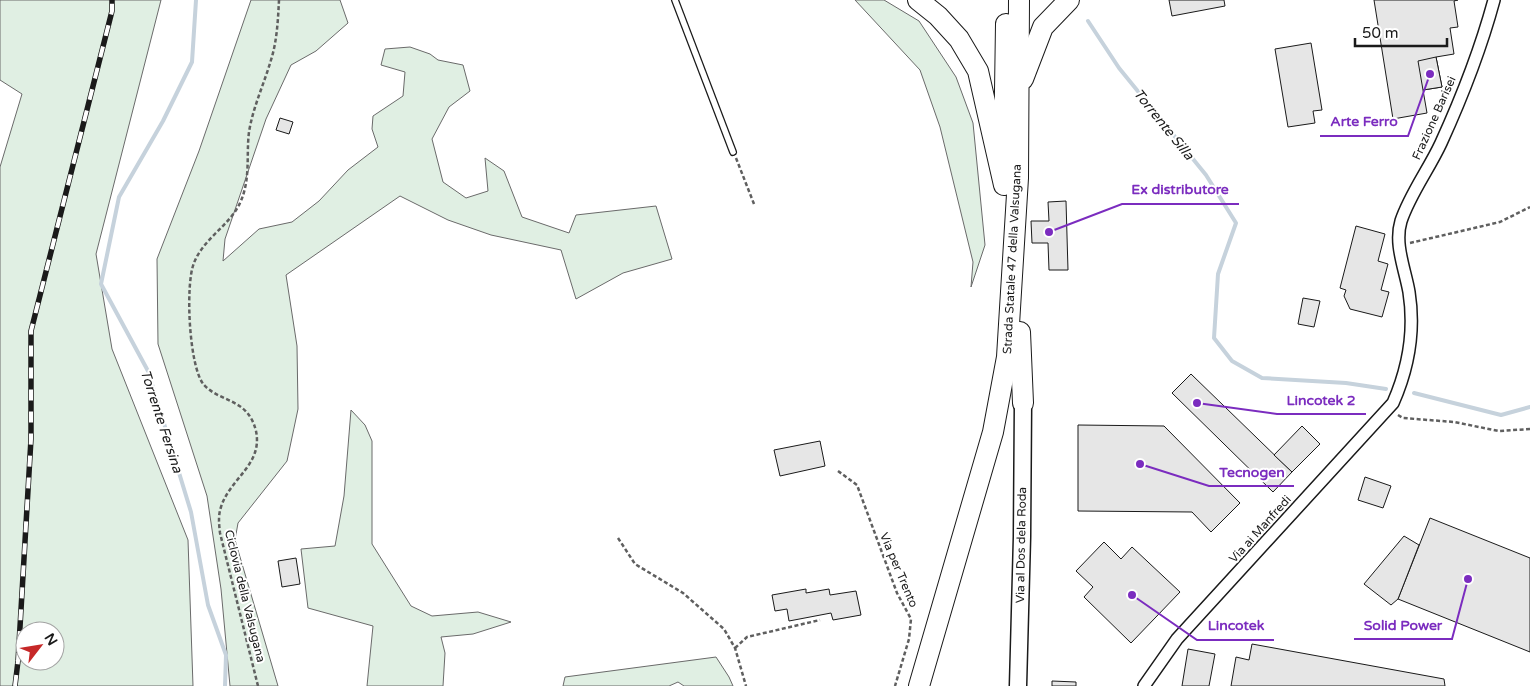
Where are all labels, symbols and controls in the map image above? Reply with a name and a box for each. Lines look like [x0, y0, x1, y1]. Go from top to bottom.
scale bar [1355, 15, 1448, 47]
text: 50 m [1362, 24, 1399, 42]
street label: Frazione Barisei [1409, 74, 1459, 162]
water label: Torrente Silla [1130, 85, 1198, 164]
callout: Arte Ferro [1320, 107, 1408, 136]
text: Arte Ferro [1330, 113, 1398, 130]
street label: Strada Statale 47 della Valsugana [1000, 164, 1024, 354]
callout: Ex distributore [1122, 175, 1239, 204]
text: Ex distributore [1131, 181, 1229, 198]
water label: Torrente Fersina [137, 367, 187, 476]
callout: Lincotek 2 [1277, 385, 1366, 414]
text: Lincotek 2 [1286, 392, 1356, 409]
callout: Tecnogen [1209, 457, 1294, 486]
text: Tecnogen [1218, 464, 1285, 481]
street label: Via al Dos dela Roda [1013, 487, 1029, 603]
street label: Via ai Manfredi [1226, 492, 1294, 566]
street label: Ciclovia della Valsugana [222, 528, 268, 664]
street label: Via per Trento [877, 530, 921, 610]
callout: Solid Power [1354, 610, 1452, 639]
callout: Lincotek [1197, 611, 1274, 640]
text: Lincotek [1208, 617, 1265, 634]
text: Solid Power [1364, 617, 1443, 634]
north arrow [15, 621, 65, 671]
text: N [41, 630, 61, 649]

